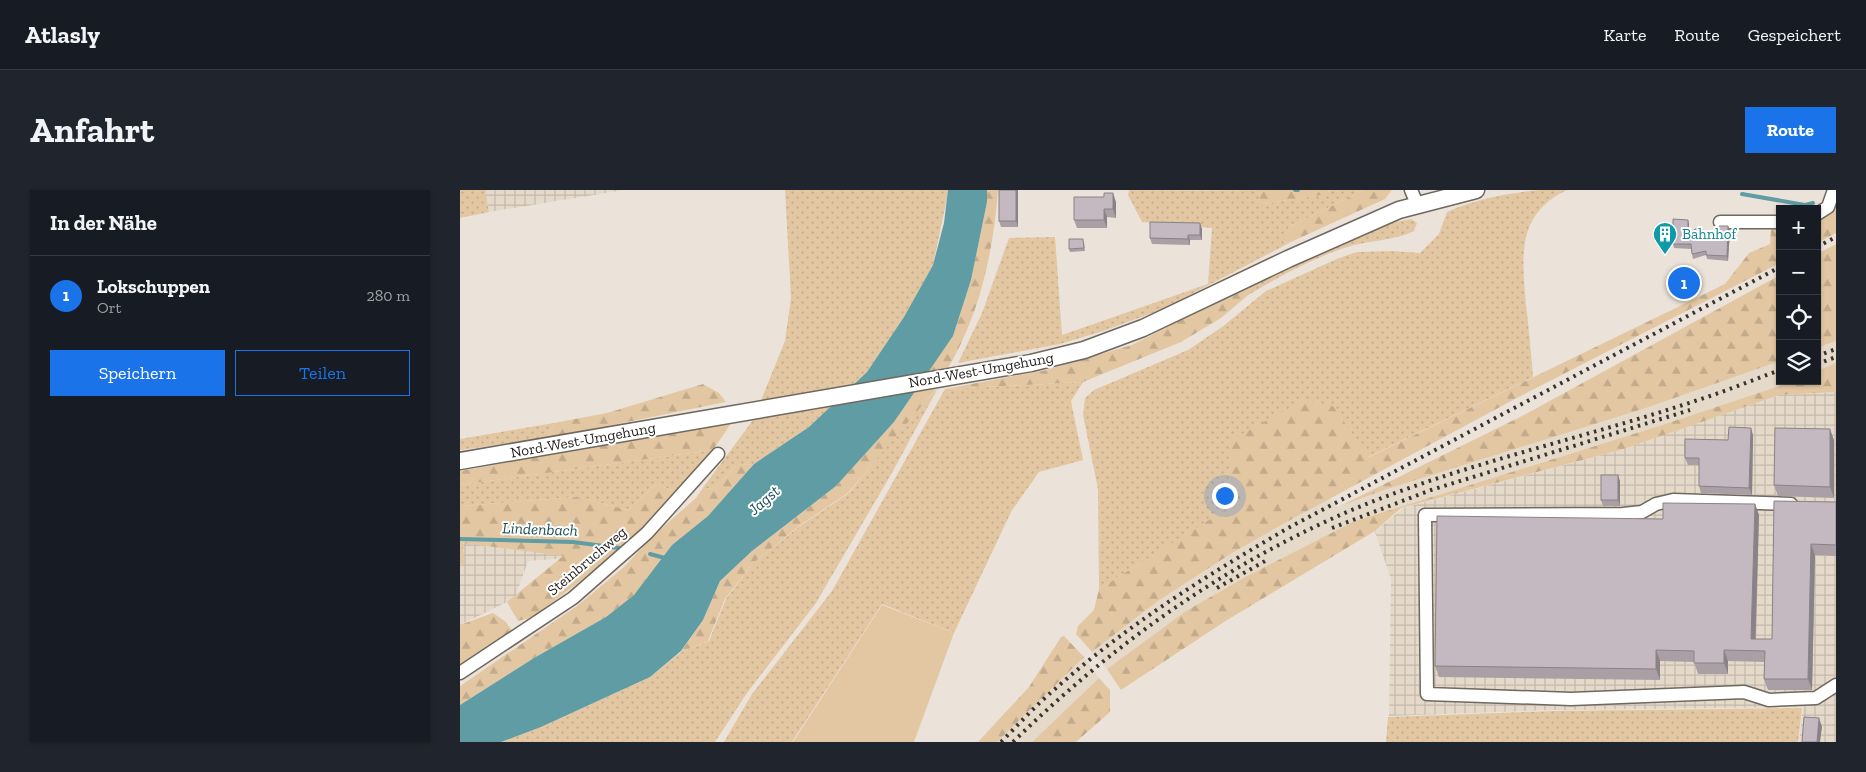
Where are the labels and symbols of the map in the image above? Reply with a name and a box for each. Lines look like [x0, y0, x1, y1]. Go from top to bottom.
building icon: Bahnhof [1652, 221, 1678, 255]
place label: Bahnhof [1682, 225, 1737, 243]
pin: 1 [1668, 264, 1700, 302]
street label: Nord-West-Umgehung [907, 348, 1055, 392]
street label: Nord-West-Umgehung [509, 418, 657, 462]
water label: Jagst [744, 481, 784, 520]
your location [1212, 483, 1238, 509]
water label: Lindenbach [502, 518, 578, 540]
street label: Steinbruchweg [544, 523, 630, 599]

